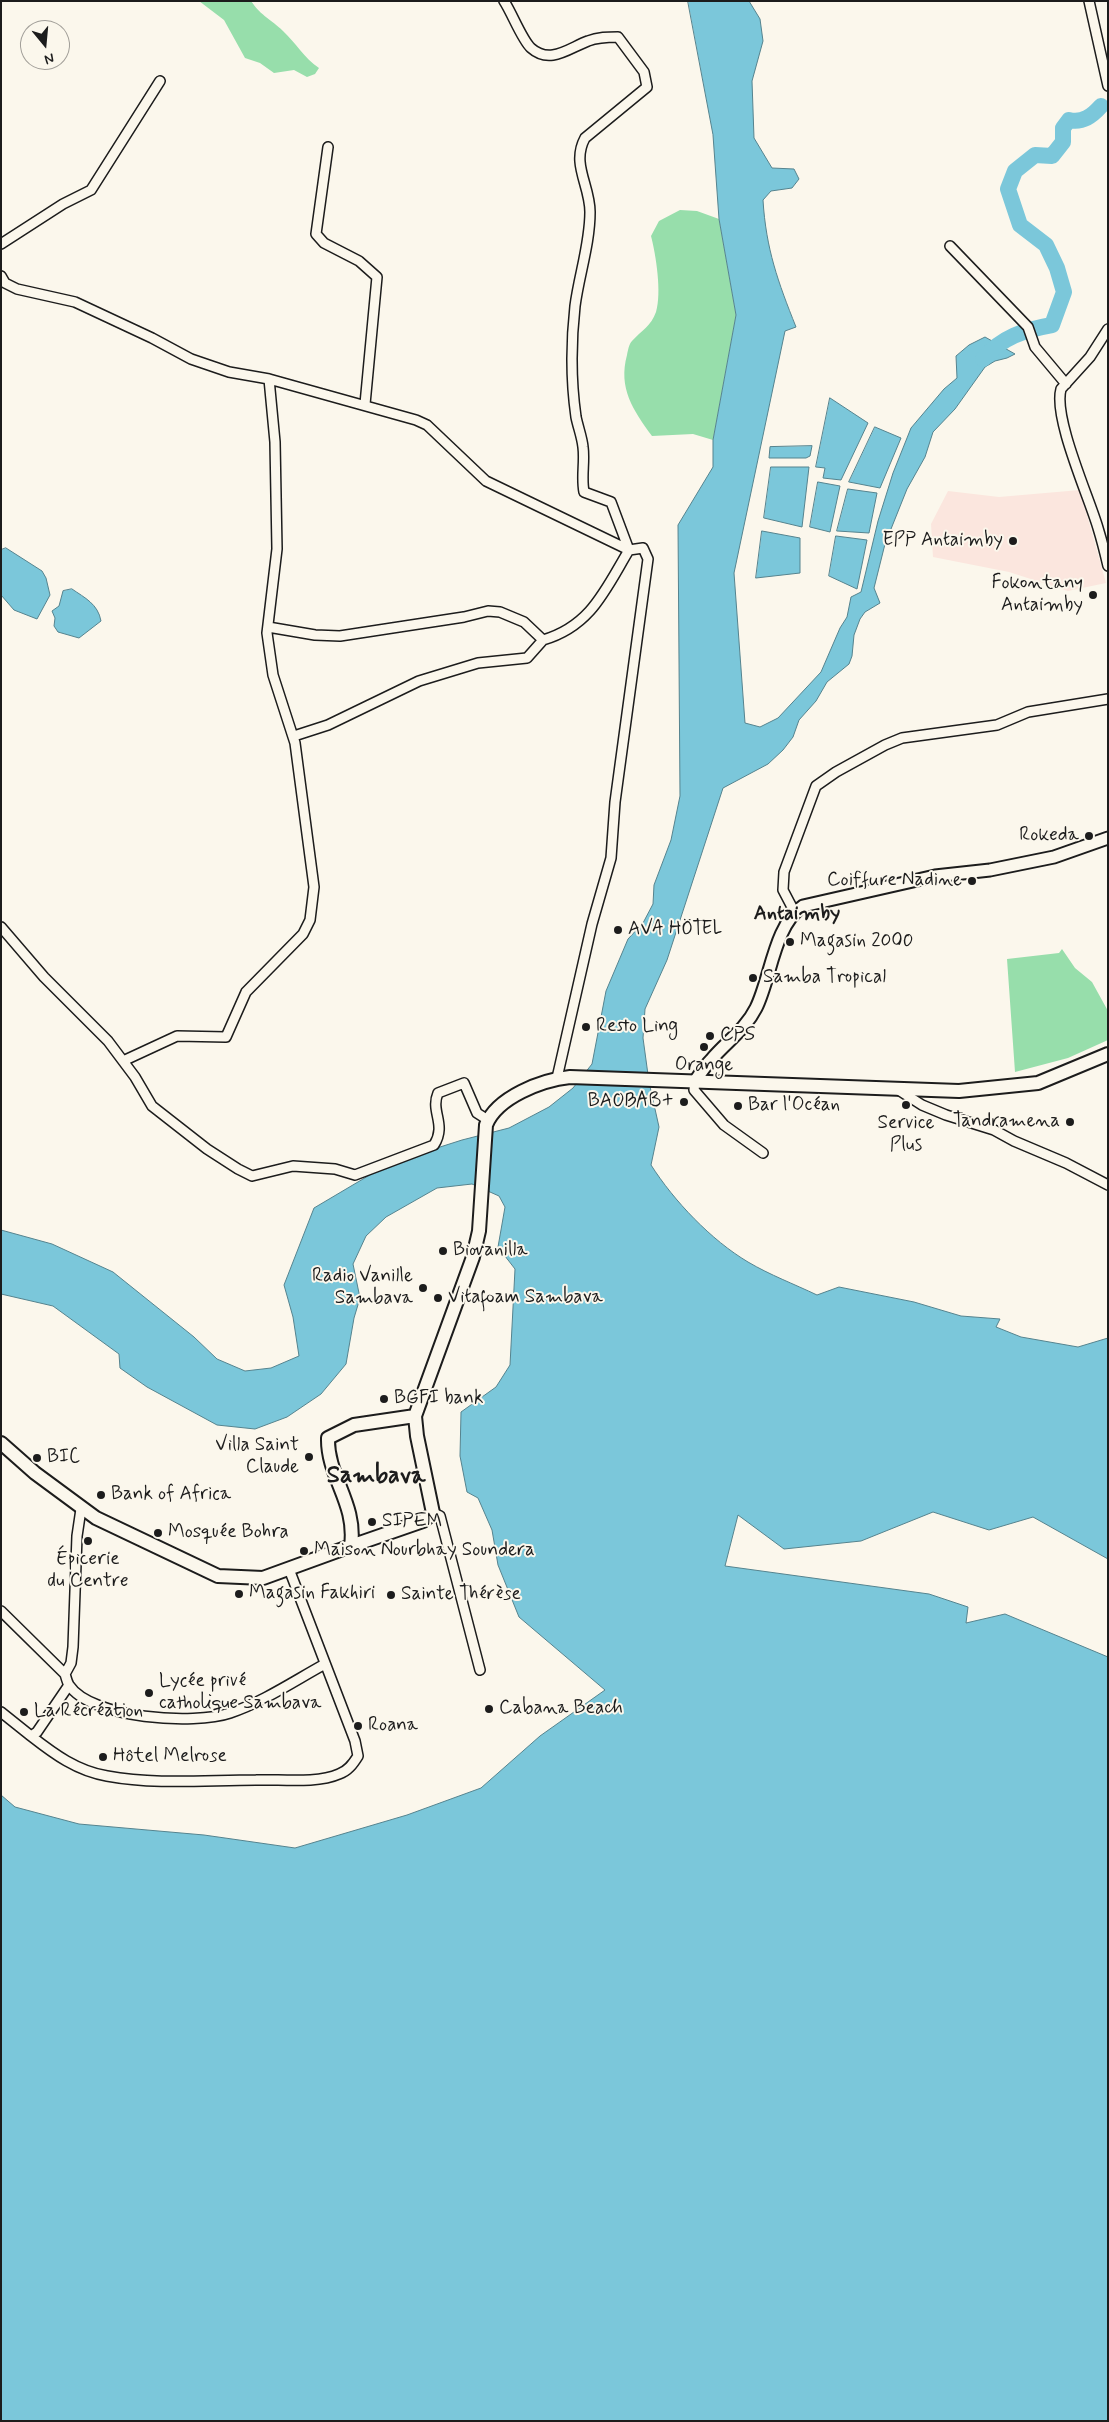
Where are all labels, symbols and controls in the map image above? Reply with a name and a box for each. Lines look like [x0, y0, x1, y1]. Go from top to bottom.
north arrow [20, 20, 70, 70]
text: N [42, 48, 56, 68]
place label: EPP Antaimby [883, 530, 1003, 552]
marker: EPP Antaimby [1007, 535, 1019, 547]
place label: Fokontany Antaimby [991, 573, 1083, 617]
marker: Fokontany Antaimby [1087, 589, 1099, 601]
place label: Rokeda [1019, 825, 1079, 847]
marker: Rokeda [1083, 830, 1095, 842]
place label: Coiffure Nadine [827, 870, 962, 892]
marker: Coiffure Nadine [966, 875, 978, 887]
district label: Antaimby [754, 903, 840, 927]
place label: AVA HÖTEL [628, 919, 722, 941]
marker: AVA HÖTEL [612, 924, 624, 936]
place label: Magasin 2000 [800, 931, 913, 953]
marker: Magasin 2000 [784, 936, 796, 948]
place label: Samba Tropical [763, 967, 886, 989]
marker: Samba Tropical [747, 972, 759, 984]
place label: Resto Ling [596, 1016, 678, 1038]
marker: Resto Ling [580, 1021, 592, 1033]
place label: CPS [720, 1025, 755, 1047]
marker: CPS [704, 1030, 716, 1042]
marker: Orange [698, 1041, 710, 1053]
place label: Orange [675, 1055, 733, 1077]
place label: BAOBAB+ [588, 1091, 674, 1113]
place label: Bar l'Océan [748, 1095, 840, 1117]
marker: BAOBAB+ [678, 1096, 690, 1108]
marker: Service Plus [900, 1099, 912, 1111]
marker: Bar l'Océan [732, 1100, 744, 1112]
place label: Tandramena [953, 1111, 1060, 1133]
place label: Service Plus [878, 1113, 934, 1157]
marker: Tandramena [1064, 1116, 1076, 1128]
place label: Biovanilla [453, 1240, 528, 1262]
marker: Biovanilla [437, 1245, 449, 1257]
place label: Radio Vanille Sambava [312, 1266, 413, 1310]
marker: Radio Vanille Sambava [417, 1282, 429, 1294]
place label: Vitafoam Sambava [448, 1287, 603, 1309]
marker: Vitafoam Sambava [432, 1292, 444, 1304]
place label: BGFI bank [394, 1388, 483, 1410]
marker: BGFI bank [378, 1393, 390, 1405]
place label: Villa Saint Claude [215, 1435, 299, 1479]
place label: BIC [47, 1447, 80, 1469]
marker: Villa Saint Claude [303, 1451, 315, 1463]
marker: BIC [31, 1452, 43, 1464]
district label: Sambava [327, 1463, 425, 1491]
place label: Bank of Africa [111, 1484, 231, 1506]
marker: Bank of Africa [95, 1489, 107, 1501]
place label: SIPEM [382, 1511, 442, 1533]
marker: SIPEM [366, 1516, 378, 1528]
place label: Mosquée Bohra [168, 1522, 289, 1544]
marker: Mosquée Bohra [152, 1527, 164, 1539]
marker: Épicerie du Centre [82, 1535, 94, 1547]
place label: Maison Nourbhay Soundera [314, 1540, 535, 1562]
marker: Maison Nourbhay Soundera [298, 1545, 310, 1557]
place label: Épicerie du Centre [47, 1549, 129, 1593]
place label: Magasin Fakhiri [249, 1583, 375, 1605]
place label: Sainte Thérèse [401, 1584, 521, 1606]
marker: Magasin Fakhiri [233, 1588, 245, 1600]
marker: Sainte Thérèse [385, 1589, 397, 1601]
place label: Lycée privé catholique Sambava [159, 1671, 321, 1715]
marker: Lycée privé catholique Sambava [143, 1687, 155, 1699]
place label: Cabana Beach [499, 1698, 623, 1720]
place label: La Récréation [34, 1701, 143, 1723]
marker: Cabana Beach [483, 1703, 495, 1715]
marker: La Récréation [18, 1706, 30, 1718]
place label: Roana [368, 1715, 418, 1737]
marker: Roana [352, 1720, 364, 1732]
place label: Hôtel Melrose [113, 1746, 227, 1768]
marker: Hôtel Melrose [97, 1751, 109, 1763]

